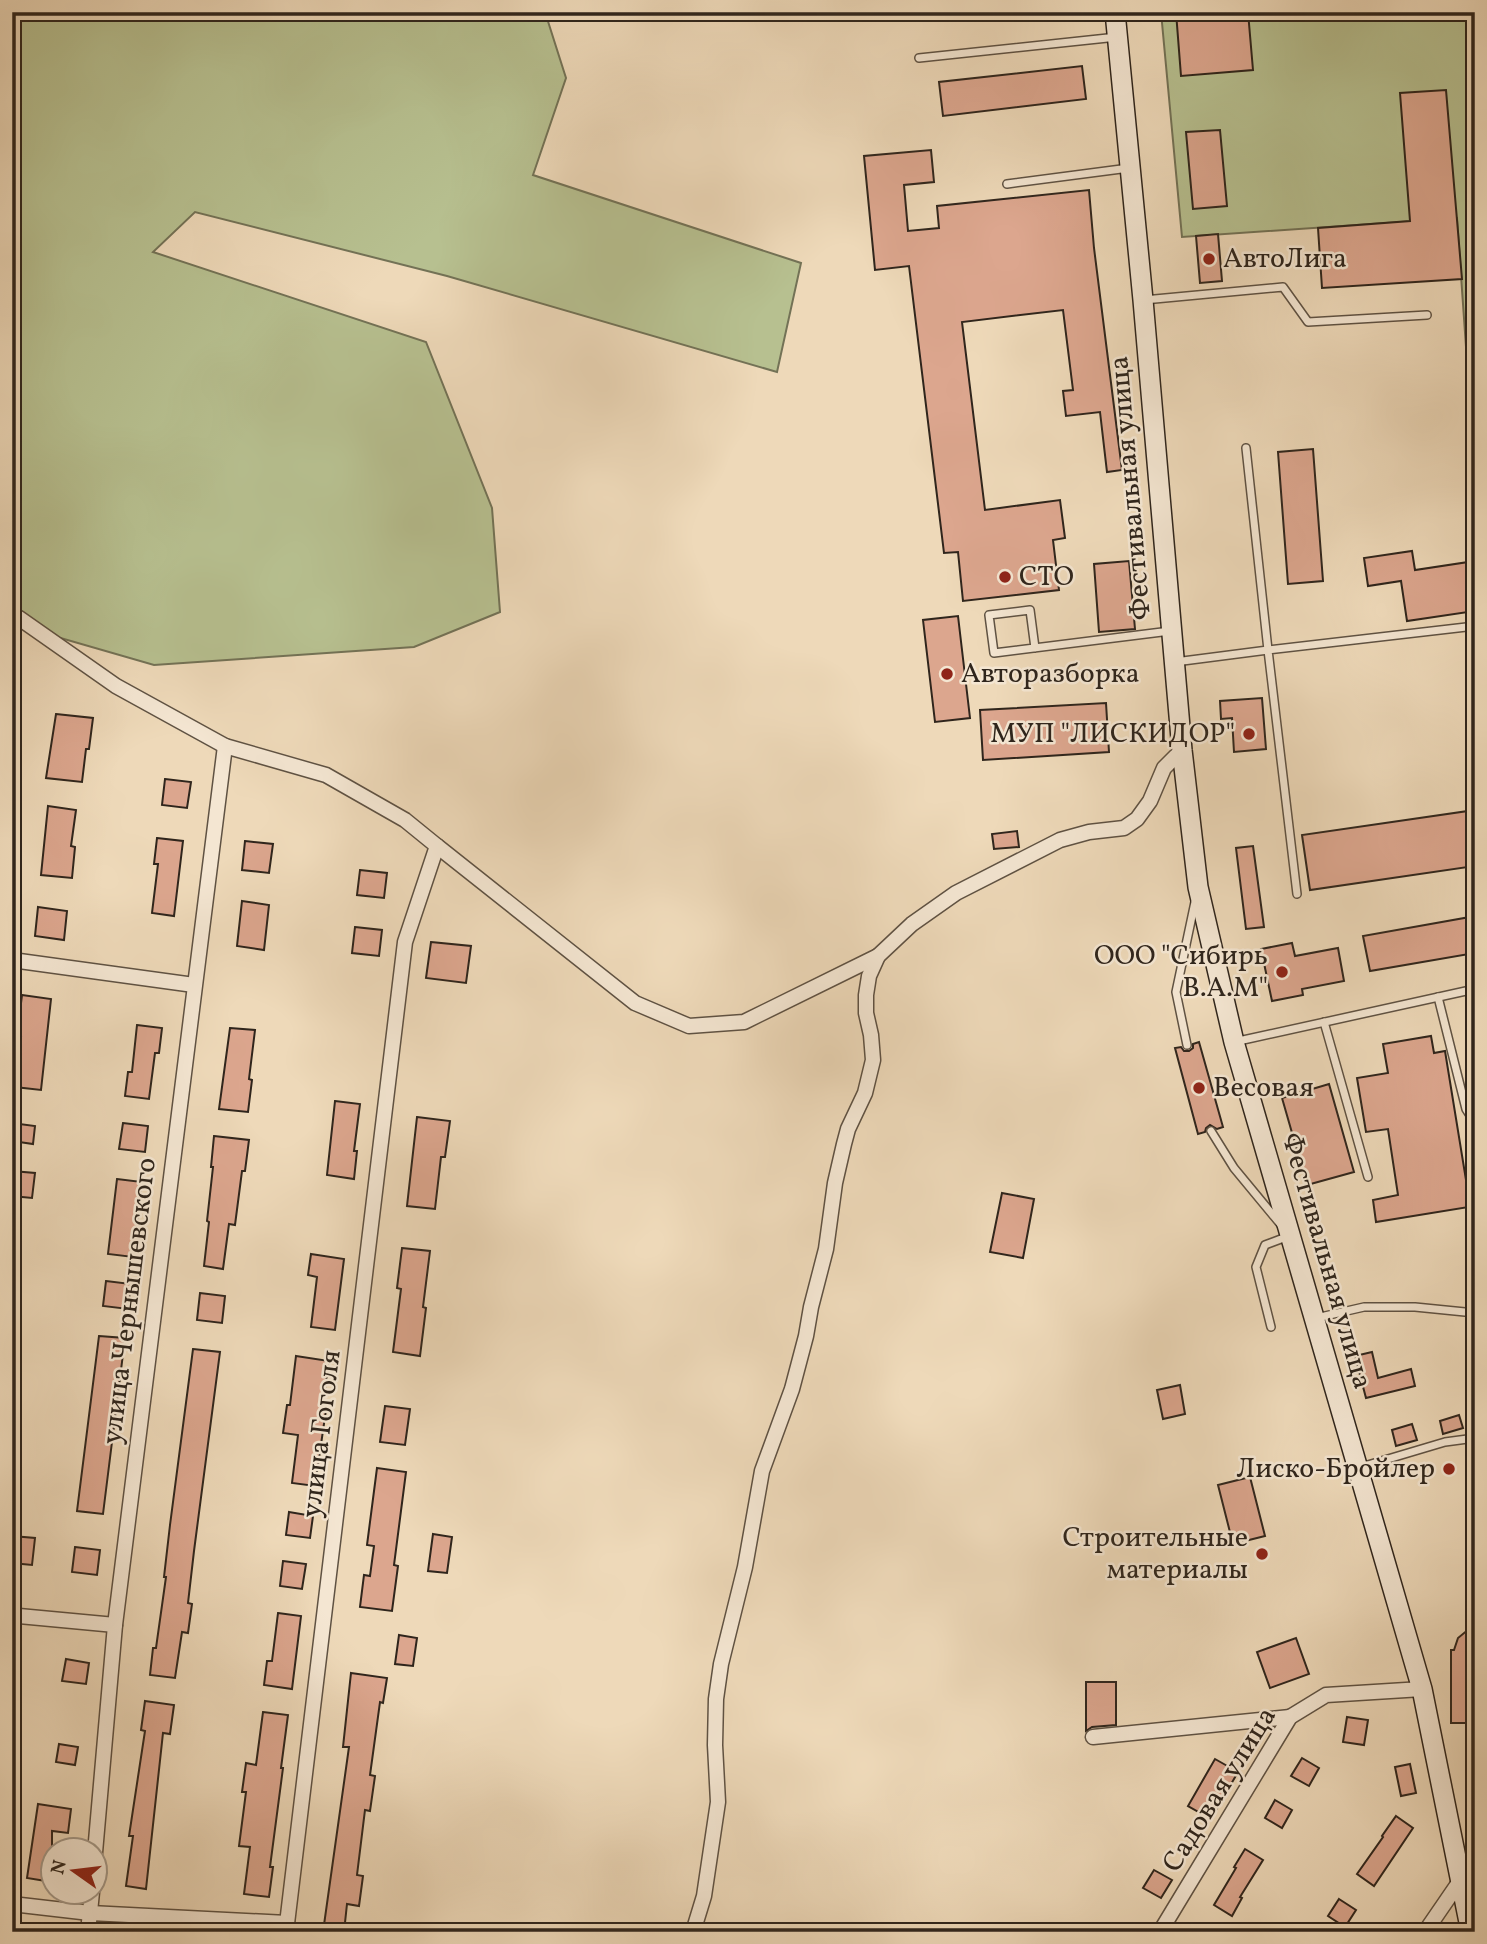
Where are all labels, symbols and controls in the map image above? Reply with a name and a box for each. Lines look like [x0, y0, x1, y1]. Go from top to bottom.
place label: АвтоЛига [1223, 240, 1347, 279]
marker: АвтоЛига [1201, 251, 1217, 267]
street label: Фестивальная улица [1100, 354, 1162, 622]
place label: СТО [1019, 558, 1074, 597]
marker: СТО [997, 569, 1013, 585]
place label: Авторазборка [961, 655, 1140, 694]
marker: Авторазборка [939, 666, 955, 682]
place label: МУП "ЛИСКИДОР" [990, 715, 1235, 754]
marker: МУП "ЛИСКИДОР" [1241, 726, 1257, 742]
place label: ООО "Сибирь В.А.М" [1094, 937, 1268, 1008]
marker: ООО "Сибирь В.А.М" [1274, 964, 1290, 980]
place label: Весовая [1213, 1069, 1314, 1108]
marker: Весовая [1191, 1080, 1207, 1096]
street label: Фестивальная улица [1271, 1128, 1381, 1394]
street label: улица Чернышевского [93, 1155, 167, 1447]
street label: улица Гоголя [292, 1348, 352, 1520]
place label: Лиско-Бройлер [1236, 1450, 1435, 1489]
marker: Лиско-Бройлер [1441, 1461, 1457, 1477]
place label: Строительные материалы [1063, 1519, 1248, 1590]
marker: Строительные материалы [1254, 1546, 1270, 1562]
street label: Садовая улица [1154, 1700, 1286, 1880]
north arrow [38, 1836, 108, 1906]
text: N [45, 1857, 74, 1877]

